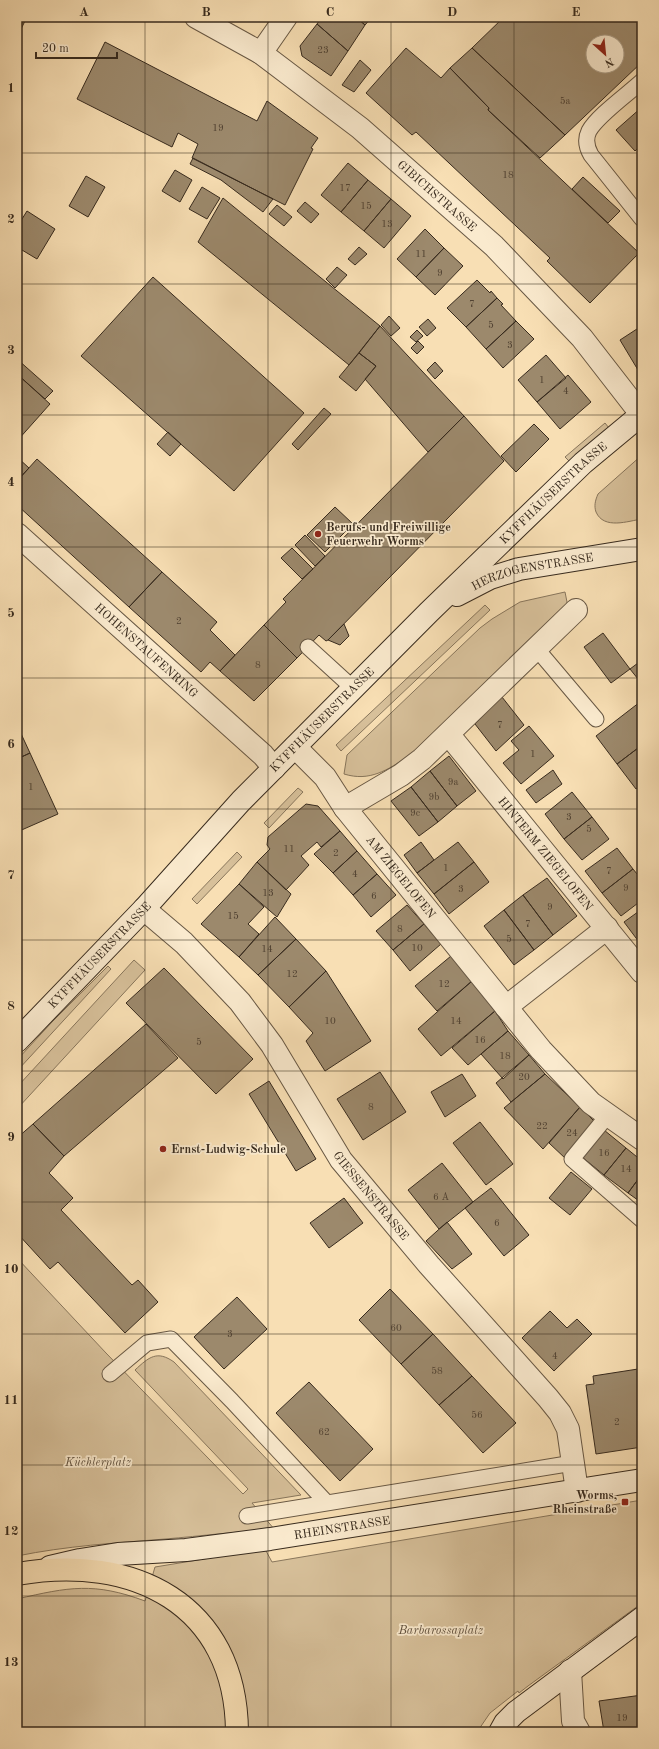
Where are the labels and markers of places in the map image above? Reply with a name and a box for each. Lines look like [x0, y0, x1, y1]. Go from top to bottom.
place label: Berufs- und Freiwillige Feuerwehr Worms [326, 522, 451, 548]
marker: Berufs- und Freiwillige Feuerwehr Worms [313, 529, 323, 539]
marker: Ernst-Ludwig-Schule [158, 1144, 168, 1154]
place label: Ernst-Ludwig-Schule [171, 1144, 286, 1156]
place label: Worms, Rheinstraße [552, 1490, 617, 1516]
marker: Worms, Rheinstraße [620, 1497, 630, 1507]

